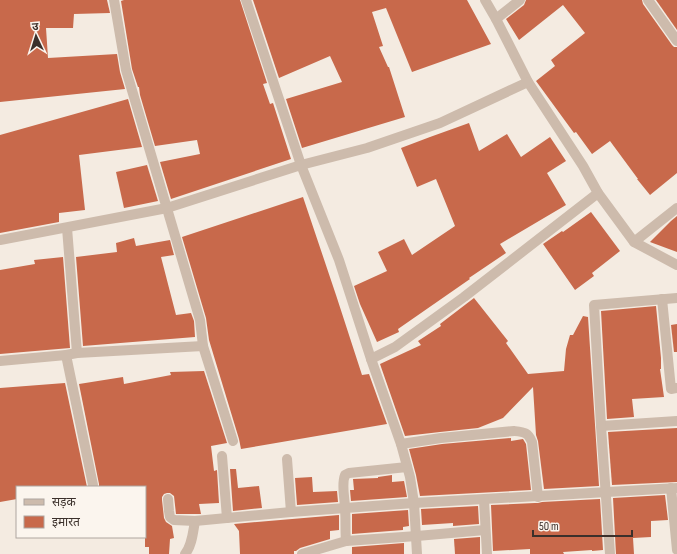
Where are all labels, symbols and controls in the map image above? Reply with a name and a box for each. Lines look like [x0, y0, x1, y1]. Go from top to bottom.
north arrow [16, 16, 56, 56]
text: उ [32, 20, 40, 33]
legend [16, 486, 146, 538]
text: सड़क [52, 495, 77, 510]
scale bar [533, 512, 632, 538]
text: इमारत [52, 515, 81, 530]
text: 50 m [539, 519, 559, 534]

